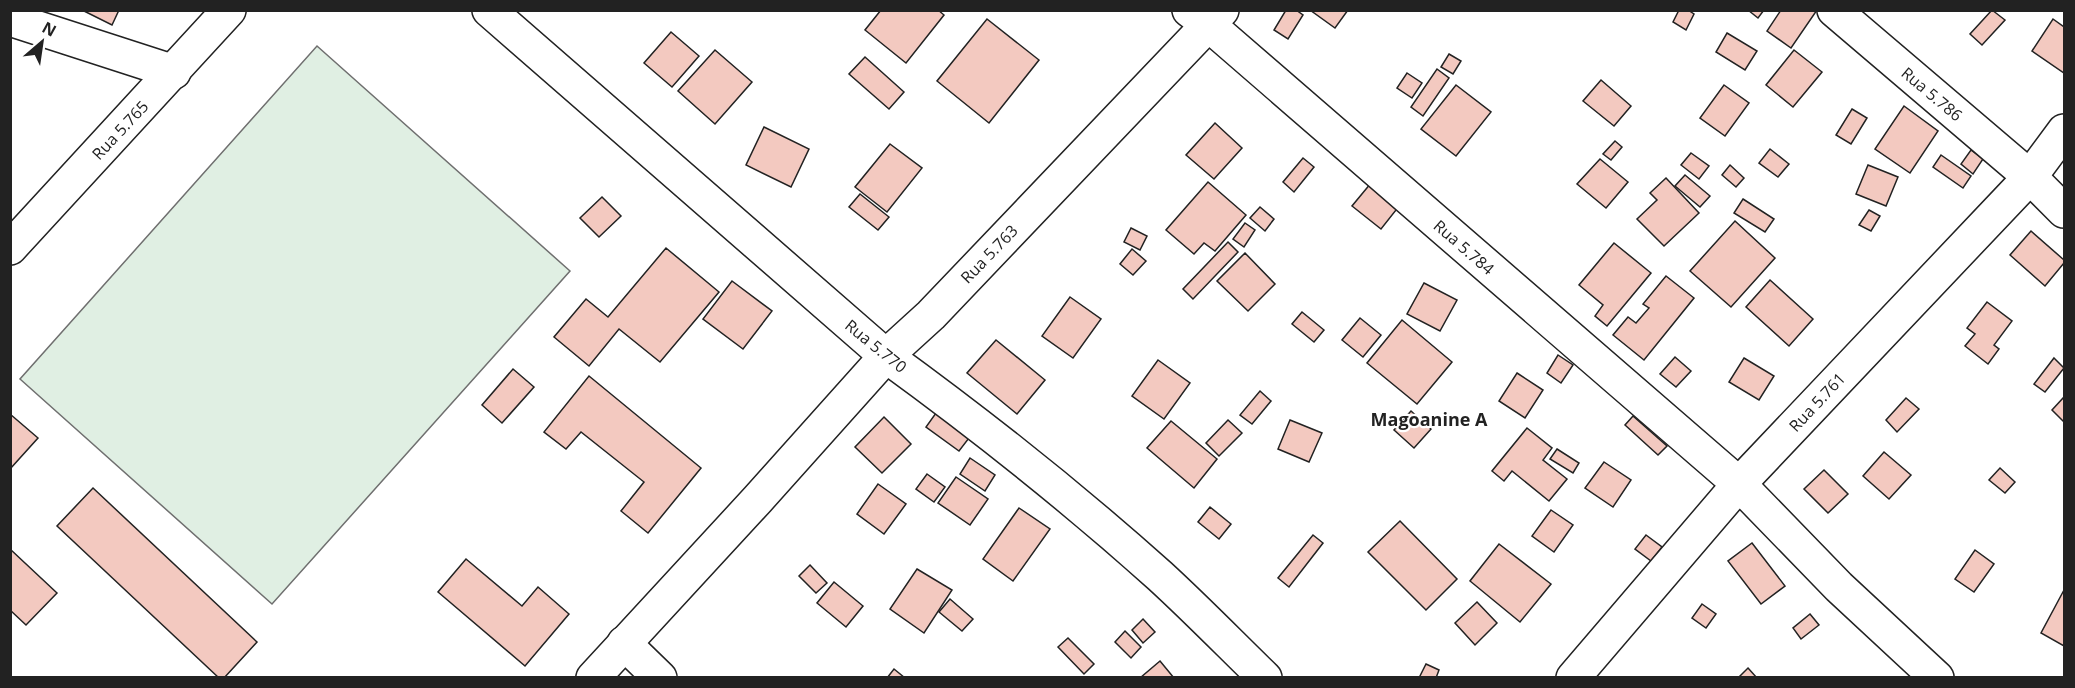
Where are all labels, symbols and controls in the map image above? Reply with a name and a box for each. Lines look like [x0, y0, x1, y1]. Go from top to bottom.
north arrow [12, 12, 72, 72]
text: N [38, 16, 60, 42]
street label: Rua 5.786 [1897, 62, 1967, 126]
street label: Rua 5.765 [87, 96, 153, 164]
street label: Rua 5.784 [1429, 215, 1499, 279]
street label: Rua 5.763 [956, 220, 1022, 288]
street label: Rua 5.770 [841, 314, 911, 378]
street label: Rua 5.761 [1784, 368, 1850, 436]
district label: Magoanine A [1371, 407, 1488, 431]

